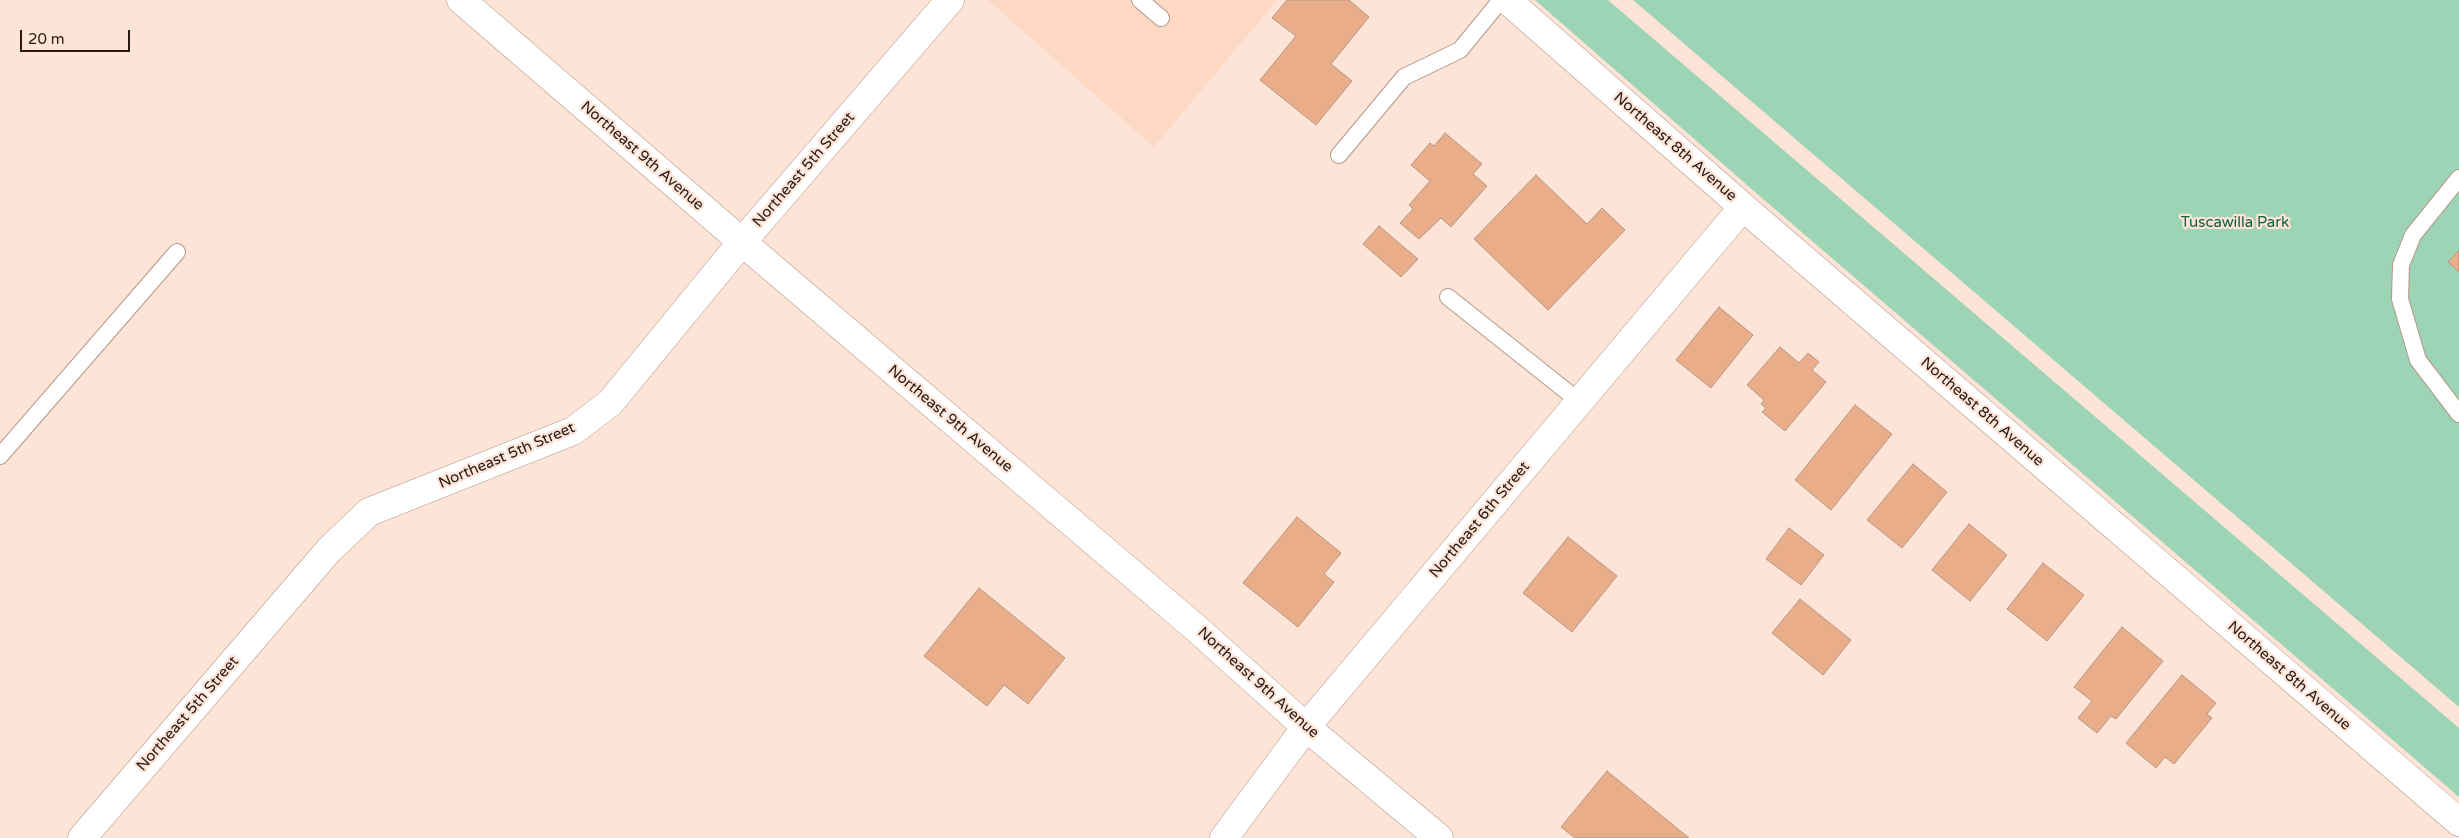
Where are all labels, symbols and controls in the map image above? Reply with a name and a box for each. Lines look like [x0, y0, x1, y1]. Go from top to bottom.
scale bar [22, 20, 132, 52]
text: 20 m [28, 30, 65, 48]
street label: Northeast 8th Avenue [1610, 89, 1740, 205]
street label: Northeast 9th Avenue [577, 98, 707, 214]
street label: Northeast 5th Street [749, 109, 859, 231]
park label: Tuscawilla Park [2181, 214, 2289, 232]
street label: Northeast 8th Avenue [1917, 354, 2047, 470]
street label: Northeast 9th Avenue [884, 362, 1016, 476]
street label: Northeast 5th Street [436, 419, 578, 493]
street label: Northeast 6th Street [1426, 458, 1534, 582]
street label: Northeast 8th Avenue [2224, 618, 2354, 734]
street label: Northeast 9th Avenue [1194, 624, 1322, 742]
street label: Northeast 5th Street [133, 653, 243, 775]

